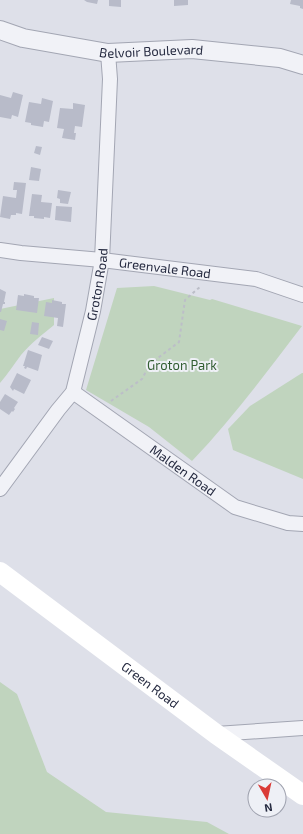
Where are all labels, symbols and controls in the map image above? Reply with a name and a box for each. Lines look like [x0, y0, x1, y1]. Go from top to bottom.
street label: Belvoir Boulevard [98, 41, 204, 61]
street label: Groton Road [83, 248, 111, 322]
street label: Greenvale Road [118, 254, 212, 281]
park label: Groton Park [147, 357, 217, 373]
street label: Malden Road [147, 441, 219, 499]
street label: Green Road [119, 658, 182, 711]
north arrow [247, 778, 287, 818]
text: N [264, 801, 274, 815]

